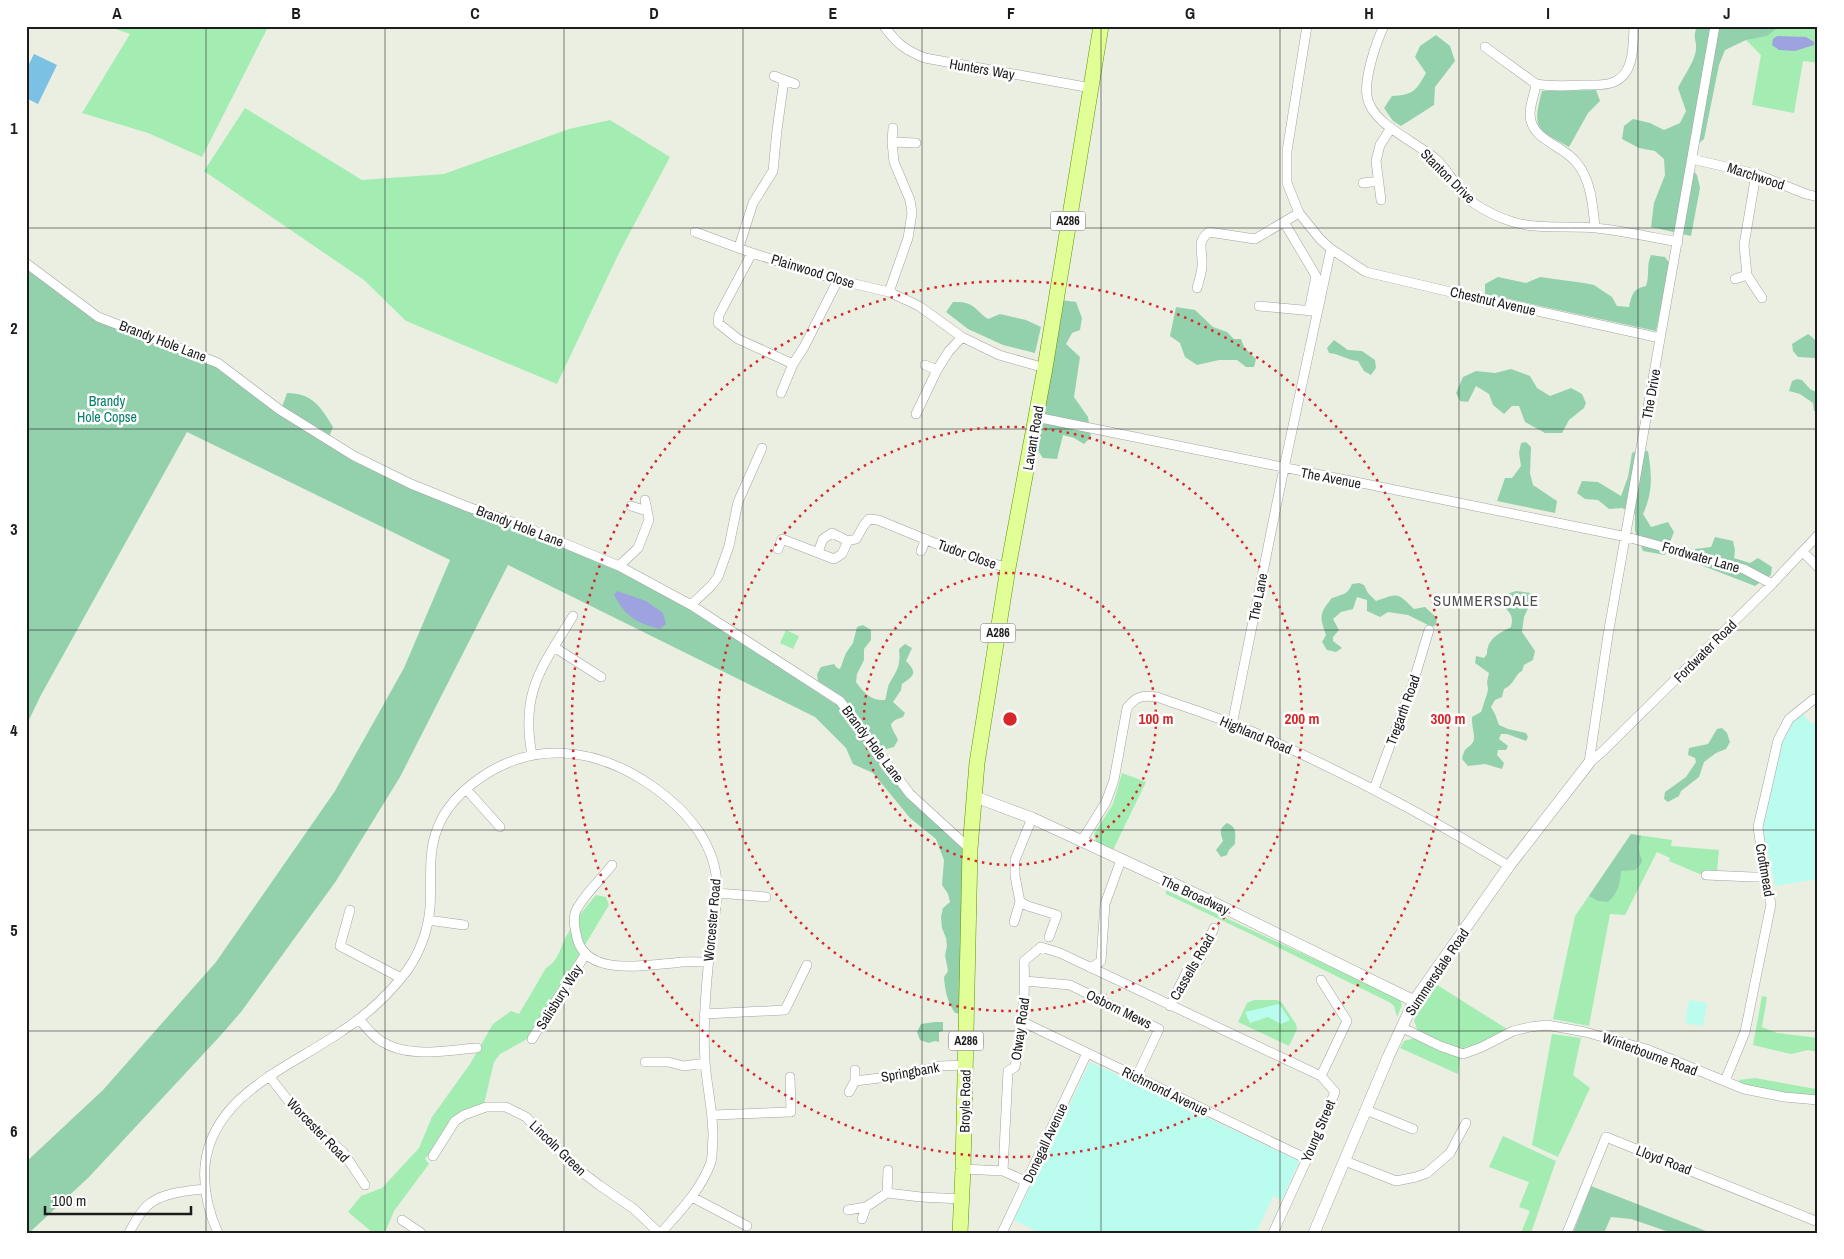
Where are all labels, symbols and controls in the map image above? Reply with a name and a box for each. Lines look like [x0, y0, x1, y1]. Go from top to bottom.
text: A [112, 2, 122, 24]
text: B [291, 2, 301, 24]
text: C [470, 2, 480, 24]
text: D [649, 2, 659, 24]
text: E [829, 2, 838, 24]
text: F [1007, 2, 1015, 24]
text: G [1185, 2, 1195, 24]
text: H [1364, 2, 1374, 24]
text: I [1546, 2, 1550, 24]
text: J [1723, 2, 1731, 24]
street label: Hunters Way [948, 54, 1016, 84]
text: 1 [10, 117, 18, 139]
street label: Stanton Drive [1417, 145, 1479, 207]
street label: Marchwood [1725, 158, 1787, 194]
road number: A286 [1050, 212, 1086, 230]
street label: Plainwood Close [769, 250, 857, 292]
street label: Chestnut Avenue [1448, 282, 1538, 320]
street label: Brandy Hole Lane [117, 316, 209, 366]
text: 2 [10, 317, 18, 339]
street label: The Drive [1638, 368, 1664, 420]
park label: Brandy Hole Copse [77, 392, 137, 426]
street label: Lavant Road [1018, 404, 1048, 472]
street label: The Avenue [1299, 463, 1363, 493]
street label: Brandy Hole Lane [474, 501, 566, 551]
text: 3 [10, 518, 18, 540]
street label: Tudor Close [935, 535, 999, 573]
street label: Fordwater Lane [1660, 537, 1742, 577]
street label: The Lane [1245, 571, 1271, 623]
district label: SUMMERSDALE [1433, 590, 1539, 611]
street label: Fordwater Road [1670, 616, 1740, 686]
road number: A286 [980, 624, 1016, 642]
street label: Tregarth Road [1382, 672, 1424, 748]
street label: Brandy Hole Lane [838, 702, 908, 786]
text: 100 m [1139, 708, 1173, 729]
text: 200 m [1285, 708, 1319, 729]
text: 300 m [1431, 708, 1465, 729]
centre of rings [1001, 710, 1019, 728]
street label: Highland Road [1217, 712, 1295, 758]
text: 4 [10, 719, 18, 741]
street label: Croftmead [1751, 842, 1779, 898]
street label: The Broadway [1158, 871, 1233, 919]
street label: Worcester Road [699, 878, 725, 962]
text: 5 [10, 919, 18, 941]
street label: Summersdale Road [1401, 925, 1473, 1019]
street label: Cassells Road [1166, 930, 1218, 1004]
street label: Salisbury Way [532, 961, 586, 1033]
street label: Osborn Mews [1083, 985, 1155, 1033]
street label: Otway Road [1007, 996, 1033, 1062]
street label: Winterbourne Road [1600, 1028, 1700, 1080]
road number: A286 [948, 1032, 984, 1050]
street label: Springbank [880, 1058, 941, 1086]
street label: Richmond Avenue [1119, 1062, 1211, 1120]
street label: Broyle Road [955, 1069, 975, 1133]
street label: Worcester Road [283, 1094, 353, 1166]
street label: Young Street [1297, 1097, 1339, 1165]
street label: Donegall Avenue [1019, 1100, 1071, 1186]
street label: Lincoln Green [526, 1116, 590, 1180]
text: 6 [10, 1120, 18, 1142]
street label: Lloyd Road [1634, 1141, 1694, 1179]
scale bar [45, 1184, 191, 1216]
text: 100 m [52, 1190, 86, 1211]

